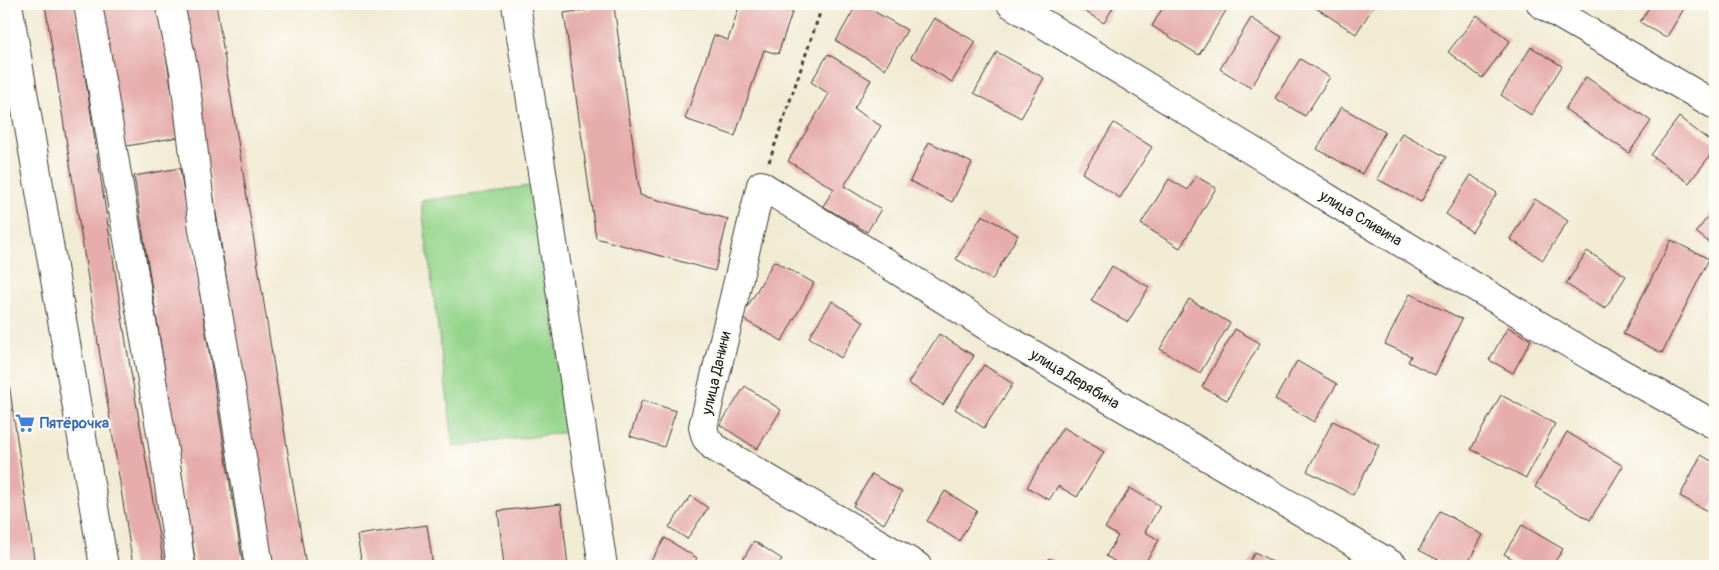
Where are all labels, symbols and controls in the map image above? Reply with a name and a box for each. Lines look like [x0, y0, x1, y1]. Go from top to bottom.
street label: улица Сливина [1315, 186, 1405, 251]
street label: улица Данини [697, 329, 735, 418]
street label: улица Дерябина [1026, 345, 1123, 414]
supermarket icon: Пятёрочка [14, 412, 36, 434]
place label: Пятёрочка [40, 414, 109, 433]

